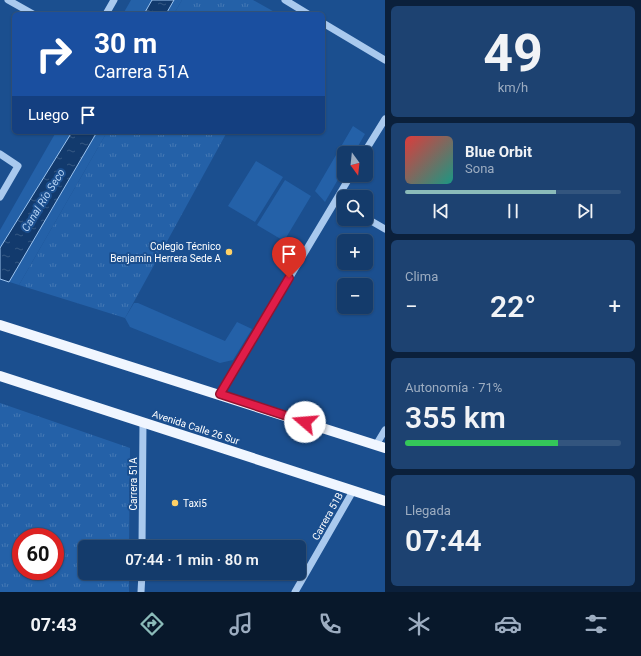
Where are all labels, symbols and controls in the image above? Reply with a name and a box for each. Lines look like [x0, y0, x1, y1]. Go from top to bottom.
text: 49 [483, 23, 543, 84]
text: 30 m [94, 27, 157, 60]
icon: right [28, 28, 80, 80]
text: Carrera 51A [94, 61, 189, 82]
text: km/h [498, 80, 528, 95]
icon: arrive [77, 104, 99, 126]
text: Luego [28, 106, 69, 124]
text: Blue Orbit [465, 143, 532, 161]
north arrow [337, 146, 373, 182]
map controls [337, 146, 373, 314]
text: Sona [465, 161, 494, 176]
water label: Canal Río Seco [19, 167, 68, 234]
button: search [337, 190, 373, 226]
icon: previous [430, 200, 452, 222]
icon: pause [502, 200, 524, 222]
icon: next [574, 200, 596, 222]
button: + [337, 234, 373, 270]
pin [272, 237, 306, 278]
place label: Colegio Técnico Benjamin Herrera Sede A [110, 241, 221, 264]
icon: arrive [278, 243, 300, 265]
marker: Colegio Técnico Benjamin Herrera Sede A [224, 247, 234, 257]
text: Clima [405, 269, 438, 284]
button: − [337, 278, 373, 314]
text: 22° [490, 289, 536, 324]
text: − [405, 294, 418, 319]
text: + [609, 294, 621, 319]
text: Autonomía · 71% [405, 380, 502, 395]
text: 355 km [405, 400, 506, 435]
position arrow [284, 401, 326, 443]
street label: Avenida Calle 26 Sur [151, 408, 241, 447]
street label: Carrera 51A [128, 457, 139, 510]
street label: Carrera 51B [310, 491, 345, 542]
marker: Taxi5 [170, 498, 180, 508]
place label: Taxi5 [183, 498, 207, 509]
text: Llegada [405, 503, 451, 518]
text: 07:44 [405, 523, 482, 558]
speed limit sign: 60 [12, 528, 64, 580]
text: 07:44 · 1 min · 80 m [125, 551, 259, 569]
icon: directions [138, 610, 166, 638]
icon: music [227, 610, 255, 638]
icon: phone [316, 610, 344, 638]
icon: climate [405, 610, 433, 638]
icon: car [494, 610, 522, 638]
icon: filters [582, 610, 610, 638]
text: 07:43 [30, 614, 77, 635]

